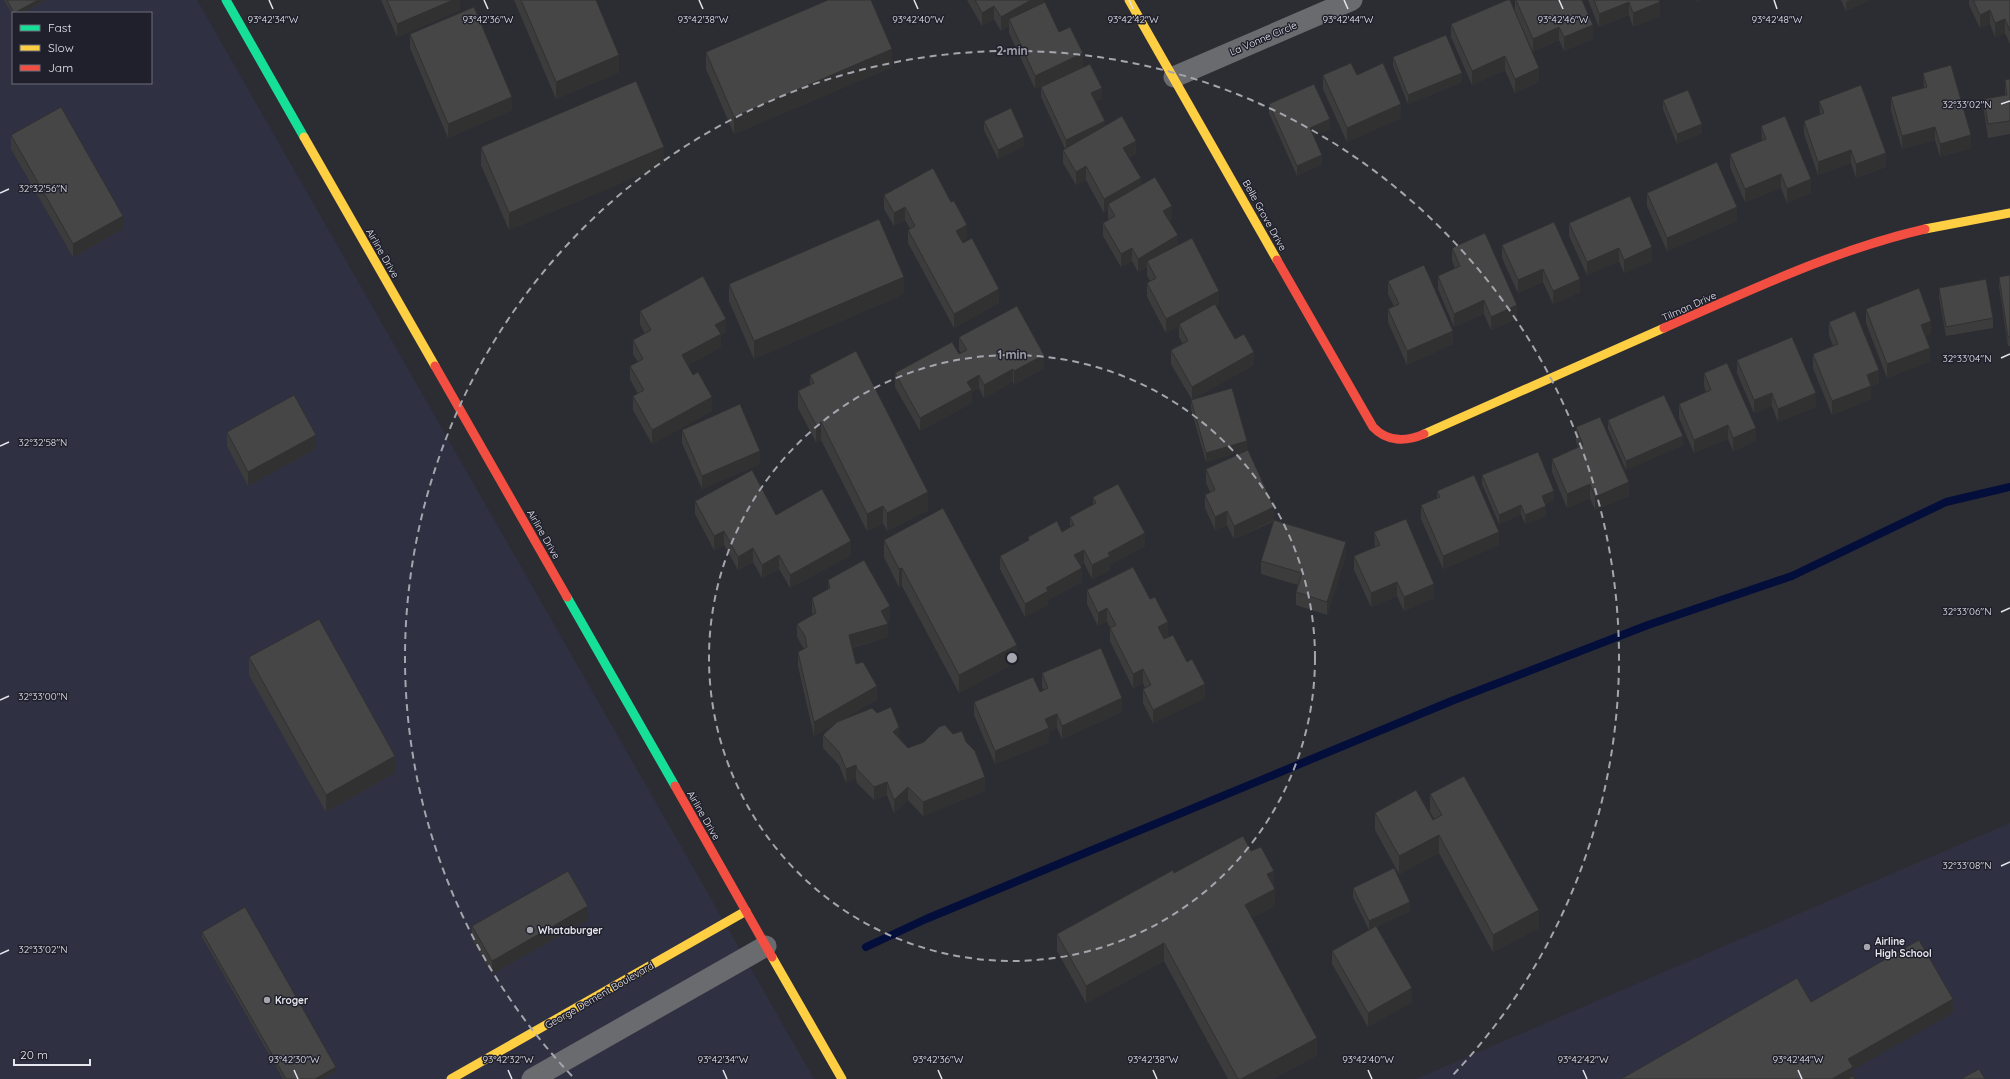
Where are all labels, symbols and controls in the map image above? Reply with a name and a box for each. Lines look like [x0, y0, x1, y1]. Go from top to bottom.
legend [12, 12, 152, 84]
text: 93°42'34"W [248, 13, 299, 26]
text: 93°42'36"W [463, 13, 514, 26]
text: 93°42'38"W [677, 13, 729, 26]
text: 93°42'40"W [892, 13, 944, 26]
text: 93°42'42"W [1107, 13, 1159, 26]
text: 93°42'44"W [1323, 13, 1374, 26]
text: 93°42'46"W [1537, 13, 1589, 26]
text: 93°42'48"W [1751, 13, 1803, 26]
street label: La Vonne Circle [1228, 18, 1299, 58]
text: Fast [48, 20, 72, 35]
text: Slow [48, 40, 74, 55]
text: 2 min [996, 43, 1028, 58]
text: Jam [48, 60, 73, 75]
text: 32°33'02"N [1942, 98, 1992, 111]
street label: Belle Grove Drive [1240, 177, 1290, 253]
text: 32°32'56"N [19, 182, 67, 195]
street label: Airline Drive [363, 226, 402, 281]
street label: Tilman Drive [1660, 289, 1719, 324]
text: 1 min [997, 347, 1027, 362]
text: 32°33'04"N [1943, 352, 1991, 365]
text: 32°32'58"N [19, 436, 67, 449]
street label: Airline Drive [524, 507, 563, 562]
text: 32°33'06"N [1943, 605, 1991, 618]
centre of rings [1005, 651, 1019, 665]
text: 32°33'00"N [18, 690, 68, 703]
street label: Airline Drive [684, 788, 723, 843]
text: 32°33'08"N [1943, 859, 1991, 872]
place label: Whataburger [538, 924, 603, 937]
marker: Whataburger [525, 925, 535, 935]
place label: Airline High School [1875, 935, 1932, 960]
marker: Airline High School [1862, 942, 1872, 952]
text: 32°33'02"N [18, 943, 68, 956]
street label: George Dement Boulevard [543, 959, 656, 1032]
place label: Kroger [275, 994, 309, 1007]
marker: Kroger [262, 995, 272, 1005]
scale bar [14, 1041, 90, 1067]
text: 20 m [20, 1047, 48, 1062]
text: 93°42'30"W [268, 1053, 320, 1066]
text: 93°42'32"W [482, 1053, 534, 1066]
text: 93°42'34"W [698, 1053, 749, 1066]
text: 93°42'36"W [913, 1053, 964, 1066]
text: 93°42'38"W [1127, 1053, 1179, 1066]
text: 93°42'40"W [1342, 1053, 1394, 1066]
text: 93°42'42"W [1557, 1053, 1609, 1066]
text: 93°42'44"W [1773, 1053, 1824, 1066]

